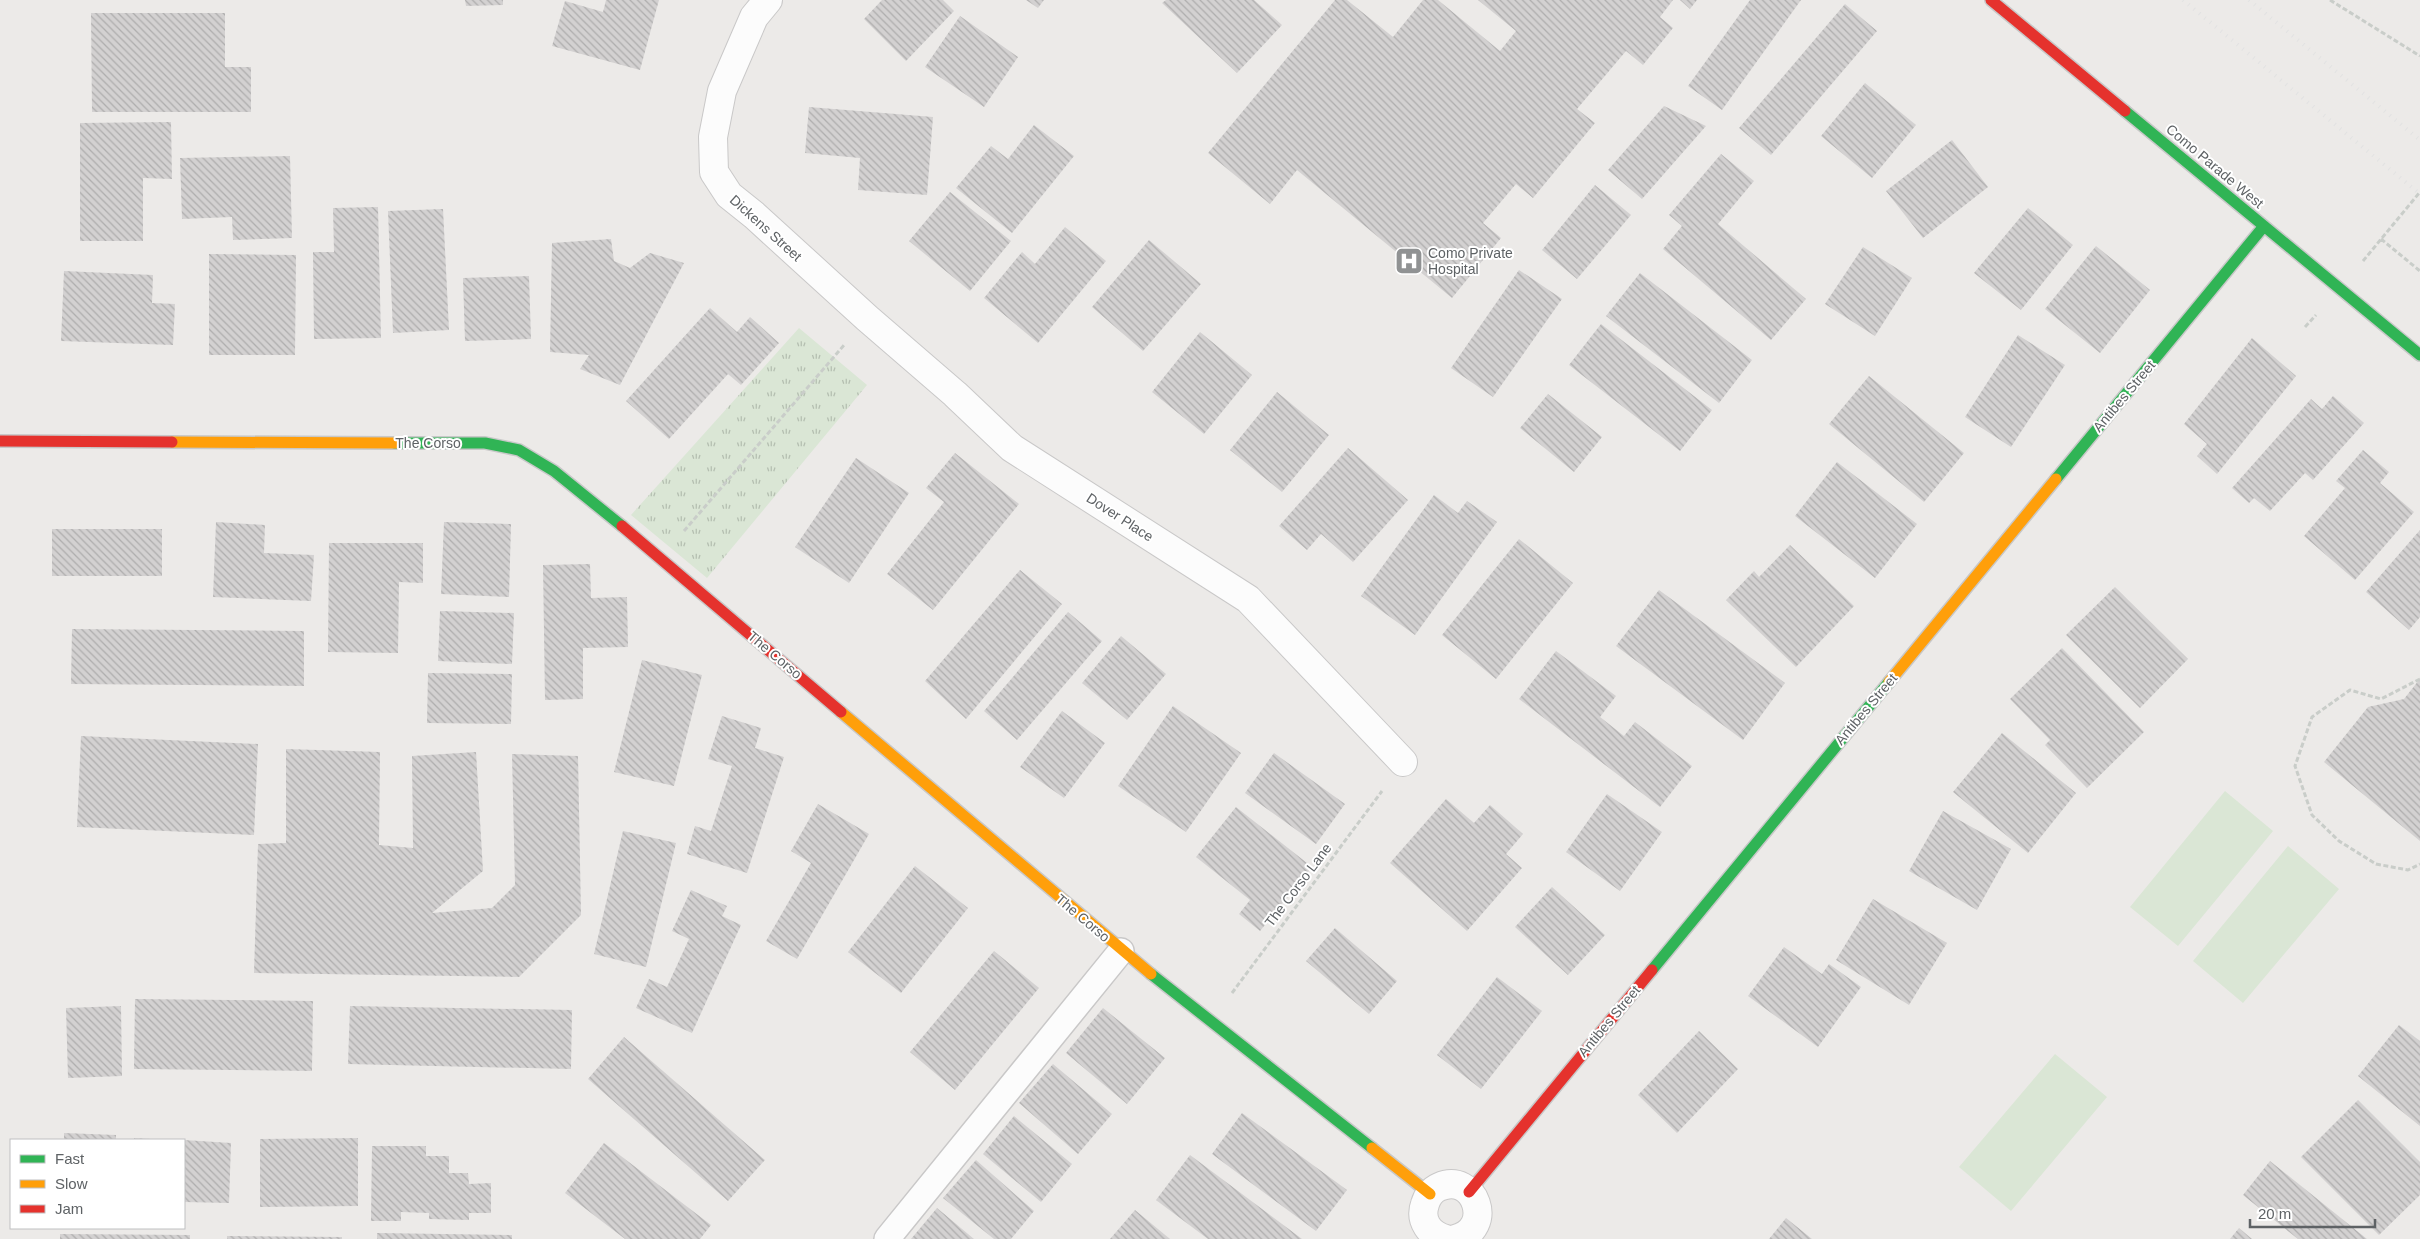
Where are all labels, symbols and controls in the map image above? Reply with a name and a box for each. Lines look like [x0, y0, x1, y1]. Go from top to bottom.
street label: Como Parade West [2163, 121, 2267, 211]
street label: Dickens Street [727, 192, 805, 264]
place label: Como Private Hospital [1428, 245, 1513, 277]
hospital icon: Como Private Hospital [1394, 246, 1424, 276]
street label: Antibes Street [2090, 357, 2158, 435]
street label: The Corso [395, 435, 461, 451]
street label: Dover Place [1084, 490, 1157, 545]
street label: The Corso [745, 628, 805, 682]
street label: Antibes Street [1832, 670, 1900, 748]
street label: The Corso Lane [1261, 840, 1335, 930]
street label: The Corso [1053, 891, 1113, 945]
street label: Antibes Street [1575, 982, 1643, 1060]
legend [10, 1139, 185, 1229]
text: Fast [55, 1150, 85, 1167]
text: Slow [55, 1175, 88, 1192]
scale bar [2250, 1196, 2375, 1228]
text: Jam [55, 1200, 83, 1217]
text: 20 m [2258, 1205, 2291, 1222]

